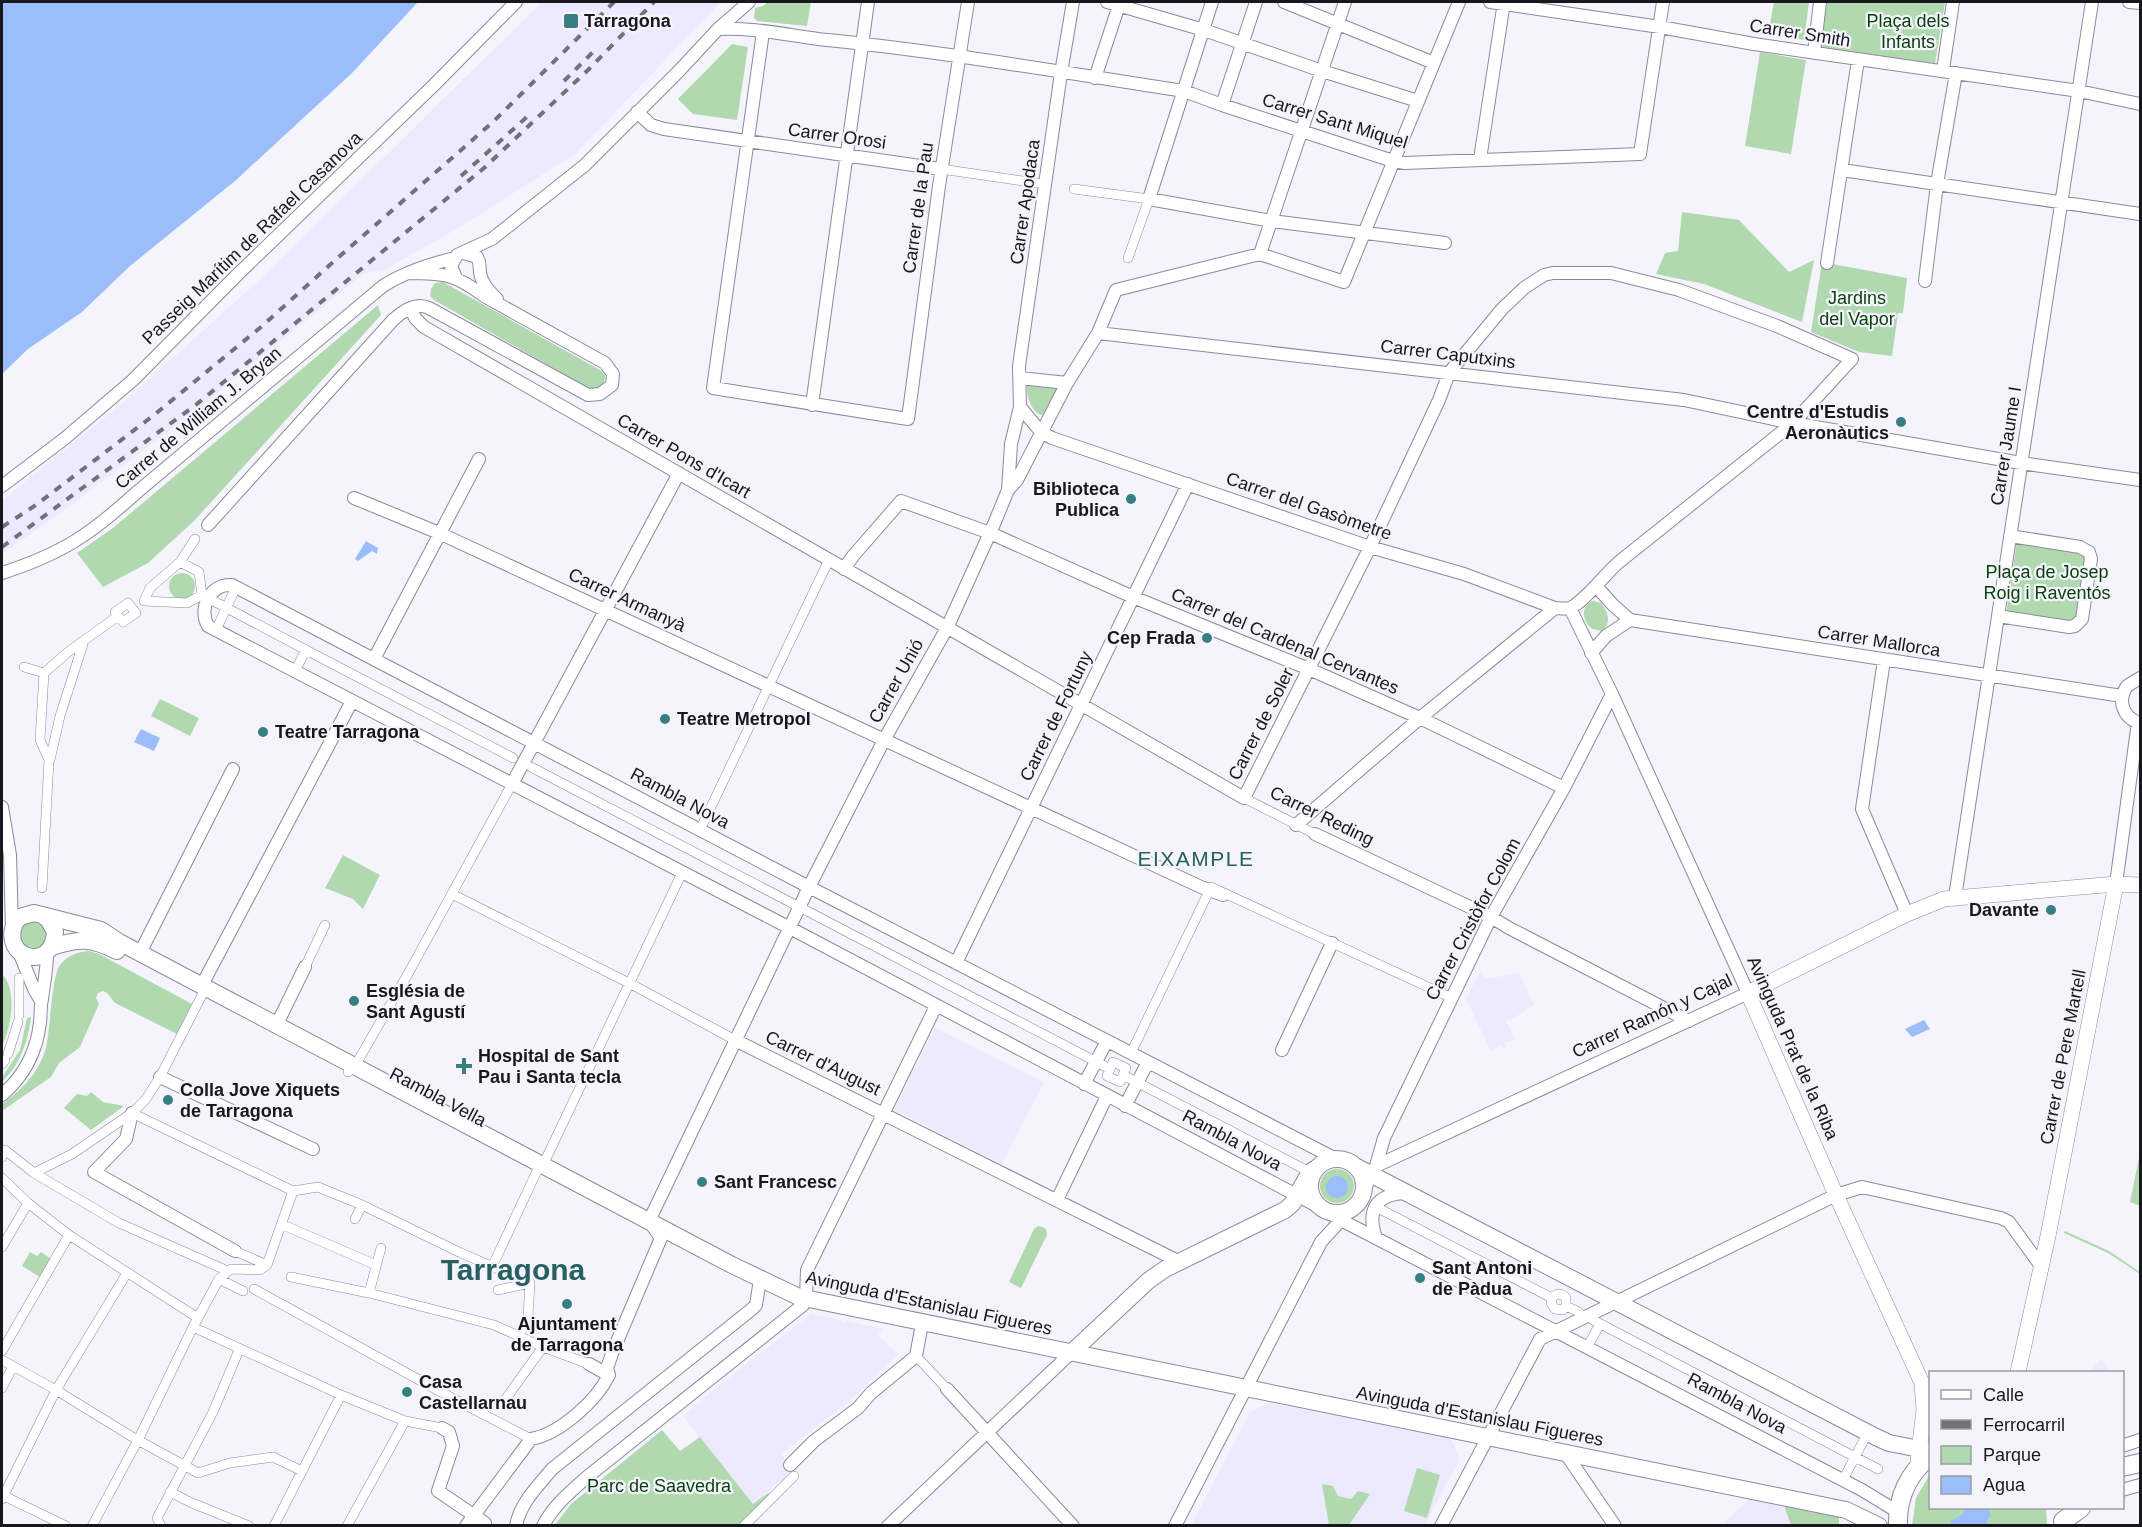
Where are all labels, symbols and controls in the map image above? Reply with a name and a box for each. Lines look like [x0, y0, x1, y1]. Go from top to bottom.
place label: Tarragona [584, 11, 672, 31]
park label: Plaça dels Infants [1866, 11, 1950, 52]
marker: Tarragona [562, 12, 580, 30]
street label: Carrer Smith [1748, 15, 1852, 51]
street label: Carrer Sant Miquel [1260, 89, 1410, 153]
street label: Carrer Orosi [787, 119, 887, 153]
street label: Passeig Marítim de Rafael Casanova [138, 127, 367, 348]
street label: Carrer Apodaca [1006, 137, 1044, 266]
street label: Carrer de la Pau [899, 141, 937, 275]
park label: Jardins del Vapor [1819, 288, 1895, 329]
street label: Carrer Caputxins [1379, 336, 1517, 372]
street label: Carrer de William J. Bryan [111, 343, 285, 493]
street label: Carrer Jaume I [1987, 385, 2025, 507]
place label: Centre d'Estudis Aeronàutics [1747, 402, 1889, 443]
street label: Carrer Pons d'Icart [614, 410, 754, 502]
marker: Centre d'Estudis Aeronàutics [1894, 415, 1908, 429]
street label: Carrer del Gasòmetre [1223, 468, 1395, 544]
place label: Biblioteca Publica [1033, 479, 1120, 520]
marker: Biblioteca Publica [1124, 492, 1138, 506]
park label: Plaça de Josep Roig i Raventós [1983, 562, 2111, 603]
street label: Carrer Armanyà [565, 564, 690, 636]
street label: Carrer del Cardenal Cervantes [1168, 584, 1402, 698]
street label: Carrer Mallorca [1816, 621, 1943, 661]
place label: Cep Frada [1107, 628, 1196, 648]
marker: Cep Frada [1200, 631, 1214, 645]
street label: Carrer Unió [865, 635, 927, 727]
street label: Carrer de Fortuny [1016, 648, 1096, 784]
street label: Carrer de Soler [1224, 665, 1298, 783]
place label: Teatre Metropol [677, 709, 811, 729]
marker: Teatre Metropol [658, 712, 672, 726]
place label: Teatre Tarragona [275, 722, 420, 742]
marker: Teatre Tarragona [256, 725, 270, 739]
street label: Rambla Nova [627, 764, 734, 833]
street label: Carrer Reding [1267, 782, 1377, 850]
street label: Carrer Cristòfor Colom [1422, 834, 1524, 1004]
district label: EIXAMPLE [1137, 847, 1255, 870]
place label: Davante [1969, 900, 2039, 920]
marker: Davante [2044, 903, 2058, 917]
street label: Avinguda Prat de la Riba [1743, 953, 1843, 1144]
street label: Carrer de Pere Martell [2036, 968, 2090, 1146]
street label: Carrer Ramón y Cajal [1569, 970, 1735, 1062]
place label: Església de Sant Agustí [366, 981, 466, 1022]
marker: Església de Sant Agustí [347, 994, 361, 1008]
street label: Carrer d'August [762, 1027, 884, 1099]
place label: Hospital de Sant Pau i Santa tecla [478, 1046, 622, 1087]
marker: Hospital de Sant Pau i Santa tecla [455, 1057, 473, 1075]
street label: Rambla Vella [386, 1063, 490, 1131]
place label: Colla Jove Xiquets de Tarragona [180, 1080, 340, 1121]
marker: Colla Jove Xiquets de Tarragona [161, 1093, 175, 1107]
street label: Rambla Nova [1179, 1106, 1286, 1175]
place label: Sant Francesc [714, 1172, 837, 1192]
marker: Sant Francesc [695, 1175, 709, 1189]
district label: Tarragona [441, 1253, 586, 1286]
place label: Sant Antoni de Pàdua [1432, 1258, 1532, 1299]
street label: Avinguda d'Estanislau Figueres [804, 1267, 1054, 1339]
marker: Sant Antoni de Pàdua [1413, 1271, 1427, 1285]
marker: Ajuntament de Tarragona [560, 1297, 574, 1311]
place label: Ajuntament de Tarragona [511, 1314, 624, 1355]
street label: Rambla Nova [1684, 1369, 1791, 1438]
legend [1929, 1371, 2124, 1509]
place label: Casa Castellarnau [419, 1372, 527, 1413]
street label: Avinguda d'Estanislau Figueres [1355, 1382, 1605, 1450]
marker: Casa Castellarnau [400, 1385, 414, 1399]
text: Calle [1983, 1385, 2024, 1405]
text: Ferrocarril [1983, 1415, 2065, 1435]
text: Parque [1983, 1445, 2041, 1465]
text: Agua [1983, 1475, 2026, 1495]
park label: Parc de Saavedra [587, 1476, 732, 1496]

